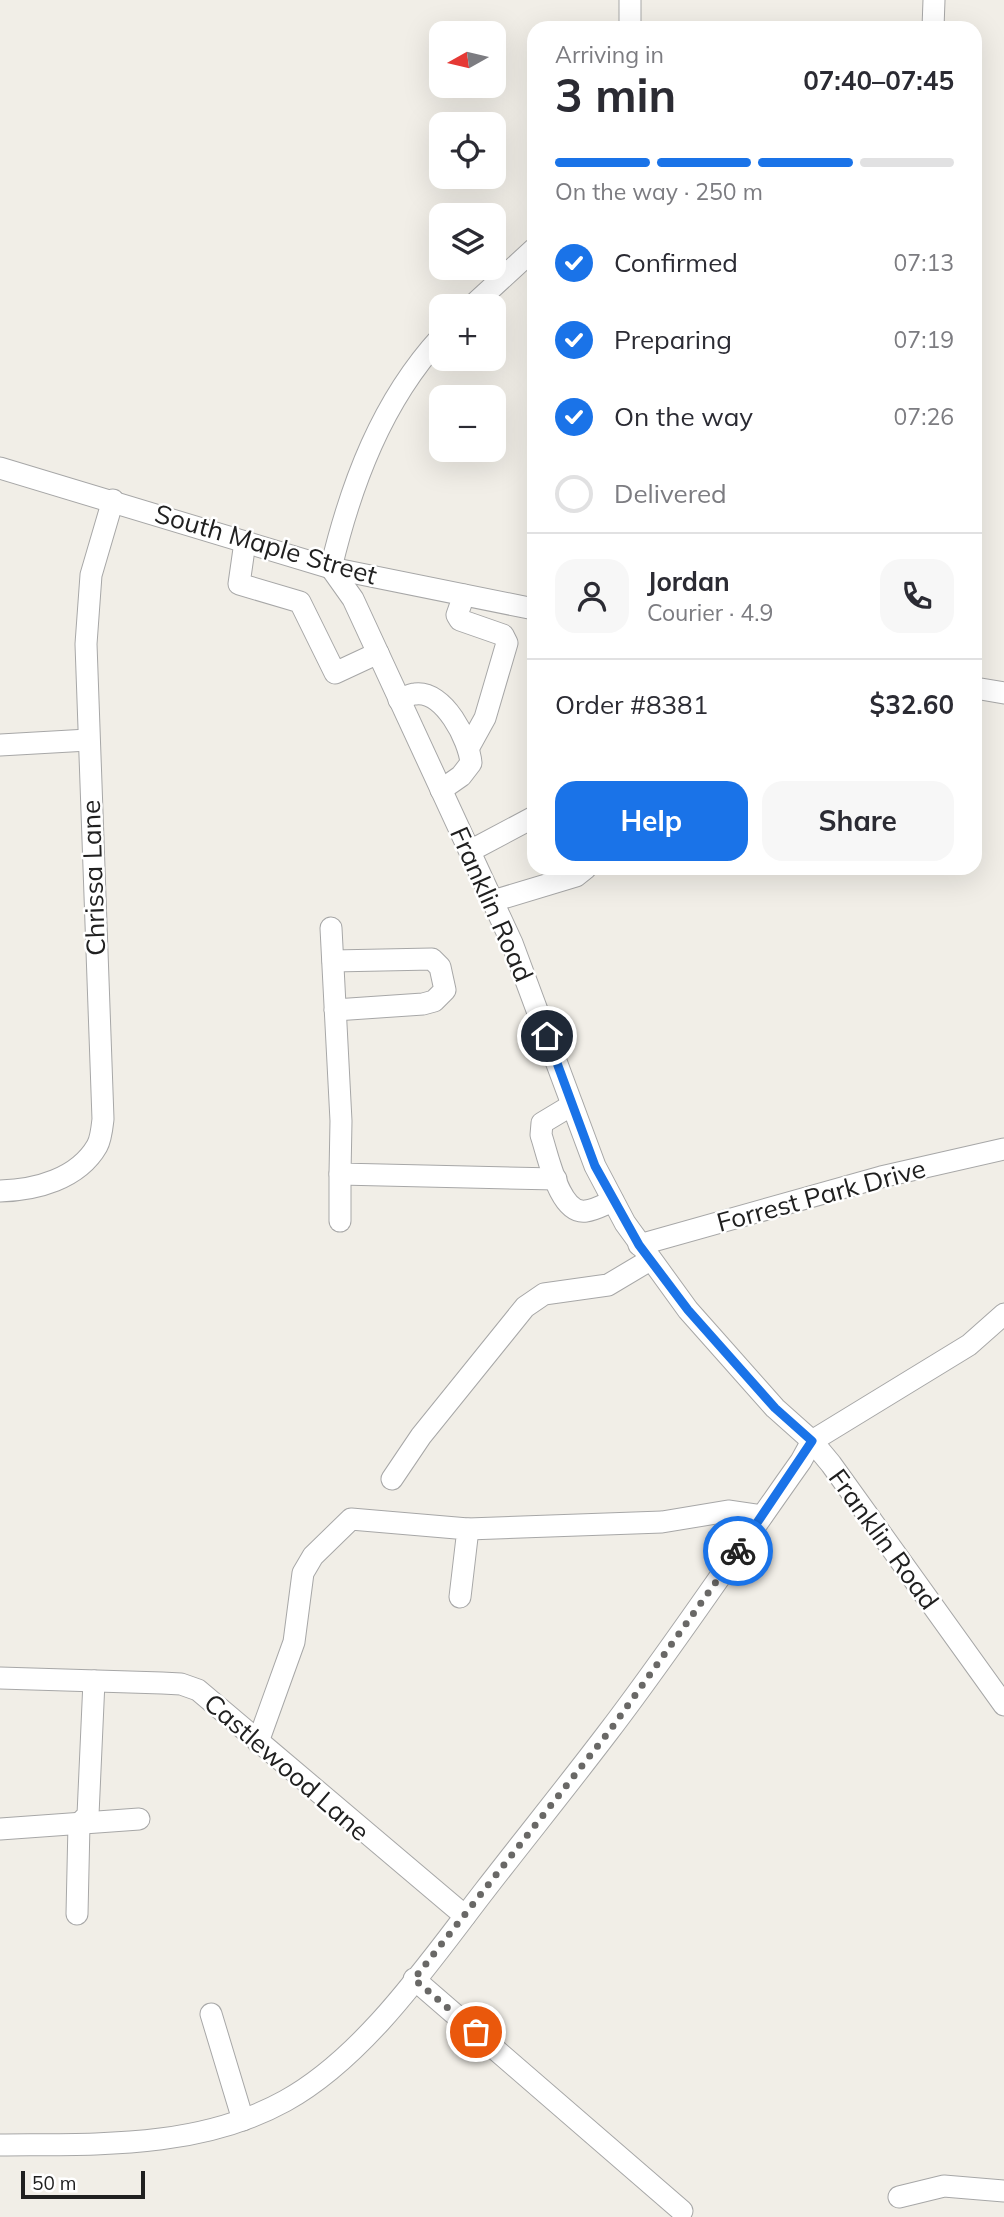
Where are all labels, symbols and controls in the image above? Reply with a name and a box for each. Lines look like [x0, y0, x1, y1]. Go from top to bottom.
north arrow [429, 21, 506, 98]
map controls [429, 21, 506, 462]
text: Arriving in [555, 40, 664, 69]
text: 07:40–07:45 [803, 64, 954, 97]
text: 3 min [555, 66, 676, 124]
button: locate [429, 112, 506, 189]
text: On the way · 250 m [555, 177, 763, 206]
button: layers [429, 203, 506, 280]
icon: check [555, 244, 593, 282]
text: Confirmed [614, 246, 738, 279]
text: 07:13 [894, 248, 954, 277]
button: + [429, 294, 506, 371]
icon: check [555, 321, 593, 359]
text: Preparing [614, 323, 732, 356]
text: 07:19 [894, 325, 954, 354]
button: − [429, 385, 506, 462]
icon: check [555, 398, 593, 436]
text: On the way [614, 400, 753, 433]
text: 07:26 [894, 402, 954, 431]
text: Delivered [614, 477, 727, 510]
street label: South Maple Street [151, 496, 381, 592]
button: person [555, 559, 629, 633]
button: phone [880, 559, 954, 633]
text: Jordan [647, 565, 730, 598]
text: Courier · 4.9 [647, 598, 773, 627]
text: Order #8381 [555, 688, 708, 721]
text: $32.60 [870, 688, 954, 721]
button: Help [555, 781, 748, 861]
button: Share [762, 781, 954, 861]
street label: Chrissa Lane [74, 799, 112, 957]
street label: Franklin Road [443, 821, 541, 987]
pin [517, 1006, 577, 1066]
icon: home [528, 1017, 566, 1055]
street label: Forrest Park Drive [713, 1151, 929, 1239]
street label: Franklin Road [822, 1462, 946, 1616]
courier [703, 1516, 773, 1586]
icon: bike [719, 1532, 757, 1570]
street label: Castlewood Lane [197, 1686, 377, 1848]
pin [446, 2002, 506, 2062]
icon: bag [457, 2013, 495, 2051]
scale bar [21, 2168, 145, 2200]
text: 50 m [32, 2171, 76, 2195]

